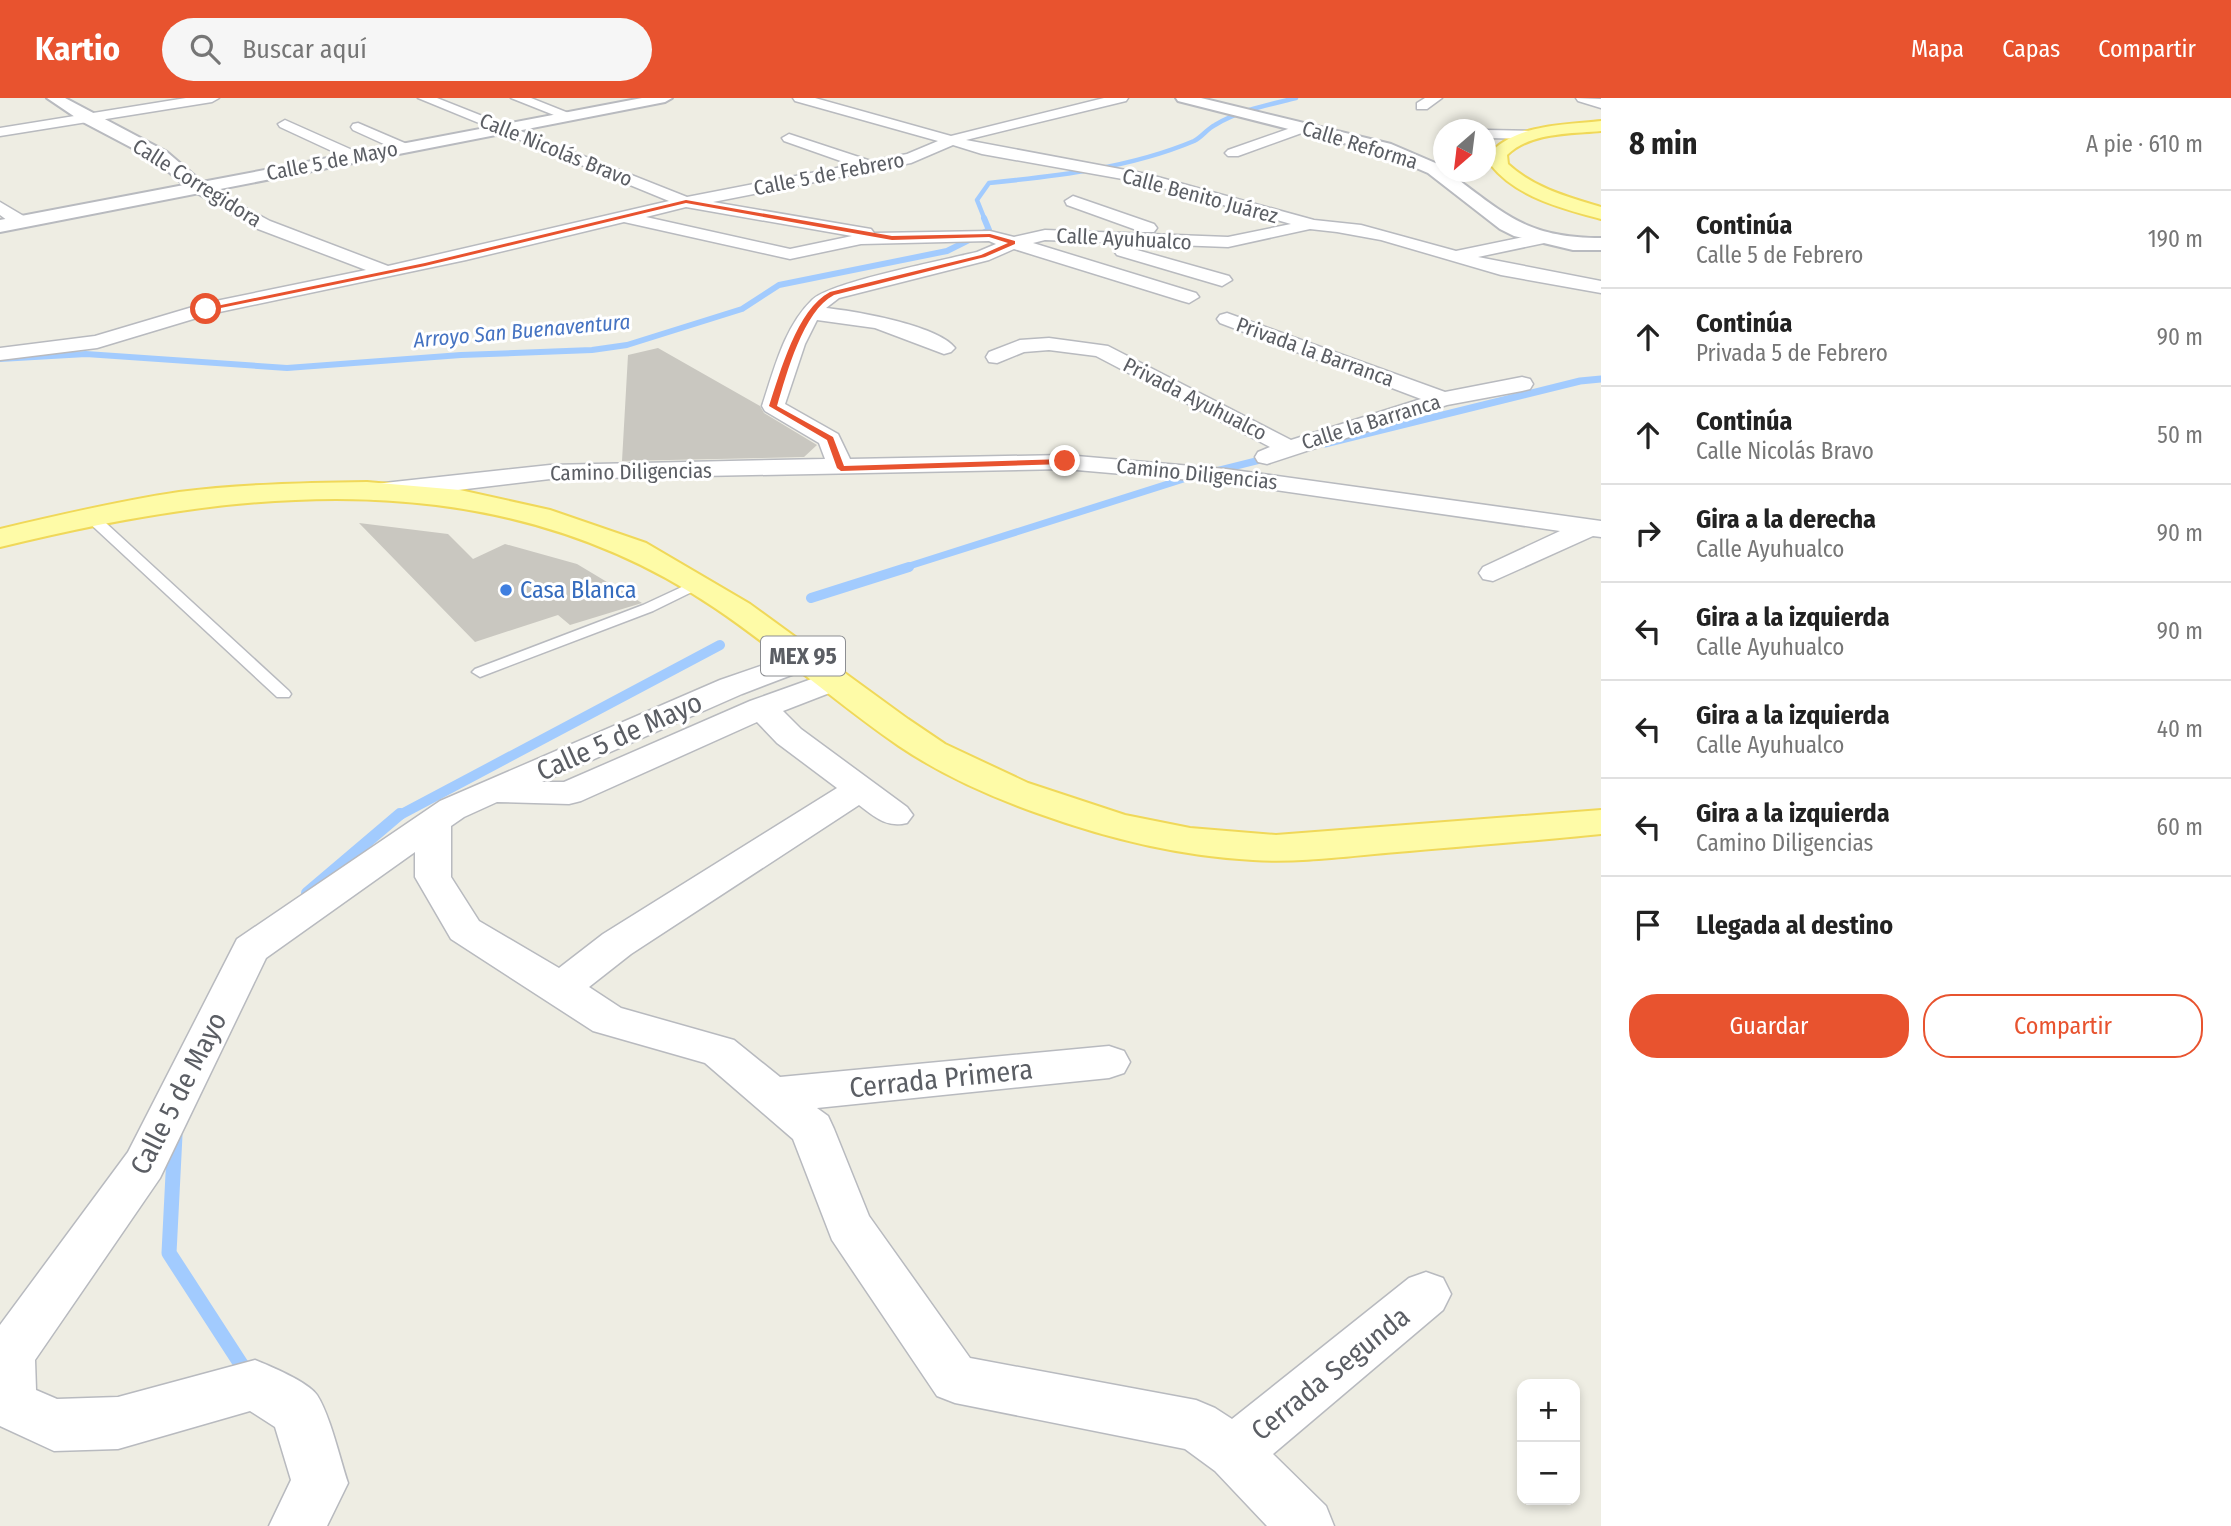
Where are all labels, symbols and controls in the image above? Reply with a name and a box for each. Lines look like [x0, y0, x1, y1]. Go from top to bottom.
search box [162, 18, 652, 81]
text: Kartio [35, 29, 120, 69]
icon: search [186, 30, 224, 68]
text: Buscar aquí [242, 34, 367, 65]
text: Mapa [1911, 35, 1964, 63]
text: Capas [2002, 35, 2060, 63]
text: Compartir [2098, 35, 2196, 63]
street label: Calle Nicolás Bravo [476, 108, 636, 192]
street label: Calle Reforma [1299, 115, 1421, 175]
north arrow [1433, 119, 1496, 182]
text: 8 min [1629, 126, 1697, 162]
text: A pie · 610 m [2086, 130, 2203, 158]
street label: Calle Corregidora [128, 133, 266, 233]
street label: Calle 5 de Mayo [264, 136, 400, 186]
street label: Calle 5 de Febrero [751, 147, 907, 201]
street label: Calle Benito Juárez [1119, 163, 1281, 229]
text: Continúa [1696, 210, 1793, 241]
icon: ahead [1629, 220, 1667, 258]
street label: Calle Ayuhualco [1056, 222, 1192, 256]
text: 190 m [2148, 225, 2203, 253]
text: Calle 5 de Febrero [1696, 241, 1863, 269]
route start [190, 293, 221, 324]
text: Continúa [1696, 308, 1793, 339]
water label: Arroyo San Buenaventura [412, 309, 631, 354]
street label: Privada la Barranca [1233, 311, 1397, 393]
icon: ahead [1629, 318, 1667, 356]
text: 90 m [2157, 323, 2203, 351]
text: Privada 5 de Febrero [1696, 339, 1888, 367]
street label: Privada Ayuhualco [1119, 352, 1271, 446]
street label: Calle la Barranca [1298, 389, 1444, 455]
text: Continúa [1696, 406, 1793, 437]
icon: ahead [1629, 416, 1667, 454]
text: 50 m [2157, 421, 2203, 449]
text: Calle Nicolás Bravo [1696, 437, 1874, 465]
route end [1049, 445, 1080, 476]
street label: Camino Diligencias [1115, 453, 1279, 495]
street label: Camino Diligencias [550, 458, 712, 486]
text: Gira a la derecha [1696, 504, 1876, 535]
icon: right [1629, 514, 1667, 552]
text: 90 m [2157, 519, 2203, 547]
text: Calle Ayuhualco [1696, 535, 1844, 563]
place label: Casa Blanca [520, 576, 637, 604]
marker: Casa Blanca [498, 582, 514, 598]
text: Gira a la izquierda [1696, 602, 1890, 633]
icon: left [1629, 612, 1667, 650]
text: 90 m [2157, 617, 2203, 645]
text: Calle Ayuhualco [1696, 633, 1844, 661]
road number: MEX 95 [761, 636, 845, 676]
street label: Calle 5 de Mayo [531, 685, 707, 788]
text: Gira a la izquierda [1696, 700, 1890, 731]
icon: left [1629, 710, 1667, 748]
text: 40 m [2157, 715, 2203, 743]
text: Calle Ayuhualco [1696, 731, 1844, 759]
text: Gira a la izquierda [1696, 798, 1890, 829]
icon: left [1629, 808, 1667, 846]
text: 60 m [2157, 813, 2203, 841]
text: Camino Diligencias [1696, 829, 1873, 857]
icon: arrive [1629, 906, 1667, 944]
text: Llegada al destino [1696, 910, 1893, 941]
button: Guardar [1629, 994, 1909, 1058]
button: Compartir [1923, 994, 2203, 1058]
street label: Calle 5 de Mayo [123, 1007, 233, 1180]
street label: Cerrada Primera [848, 1052, 1034, 1105]
street label: Cerrada Segunda [1245, 1300, 1416, 1447]
map controls [1517, 1379, 1580, 1505]
button: + [1517, 1379, 1580, 1442]
button: − [1517, 1442, 1580, 1505]

